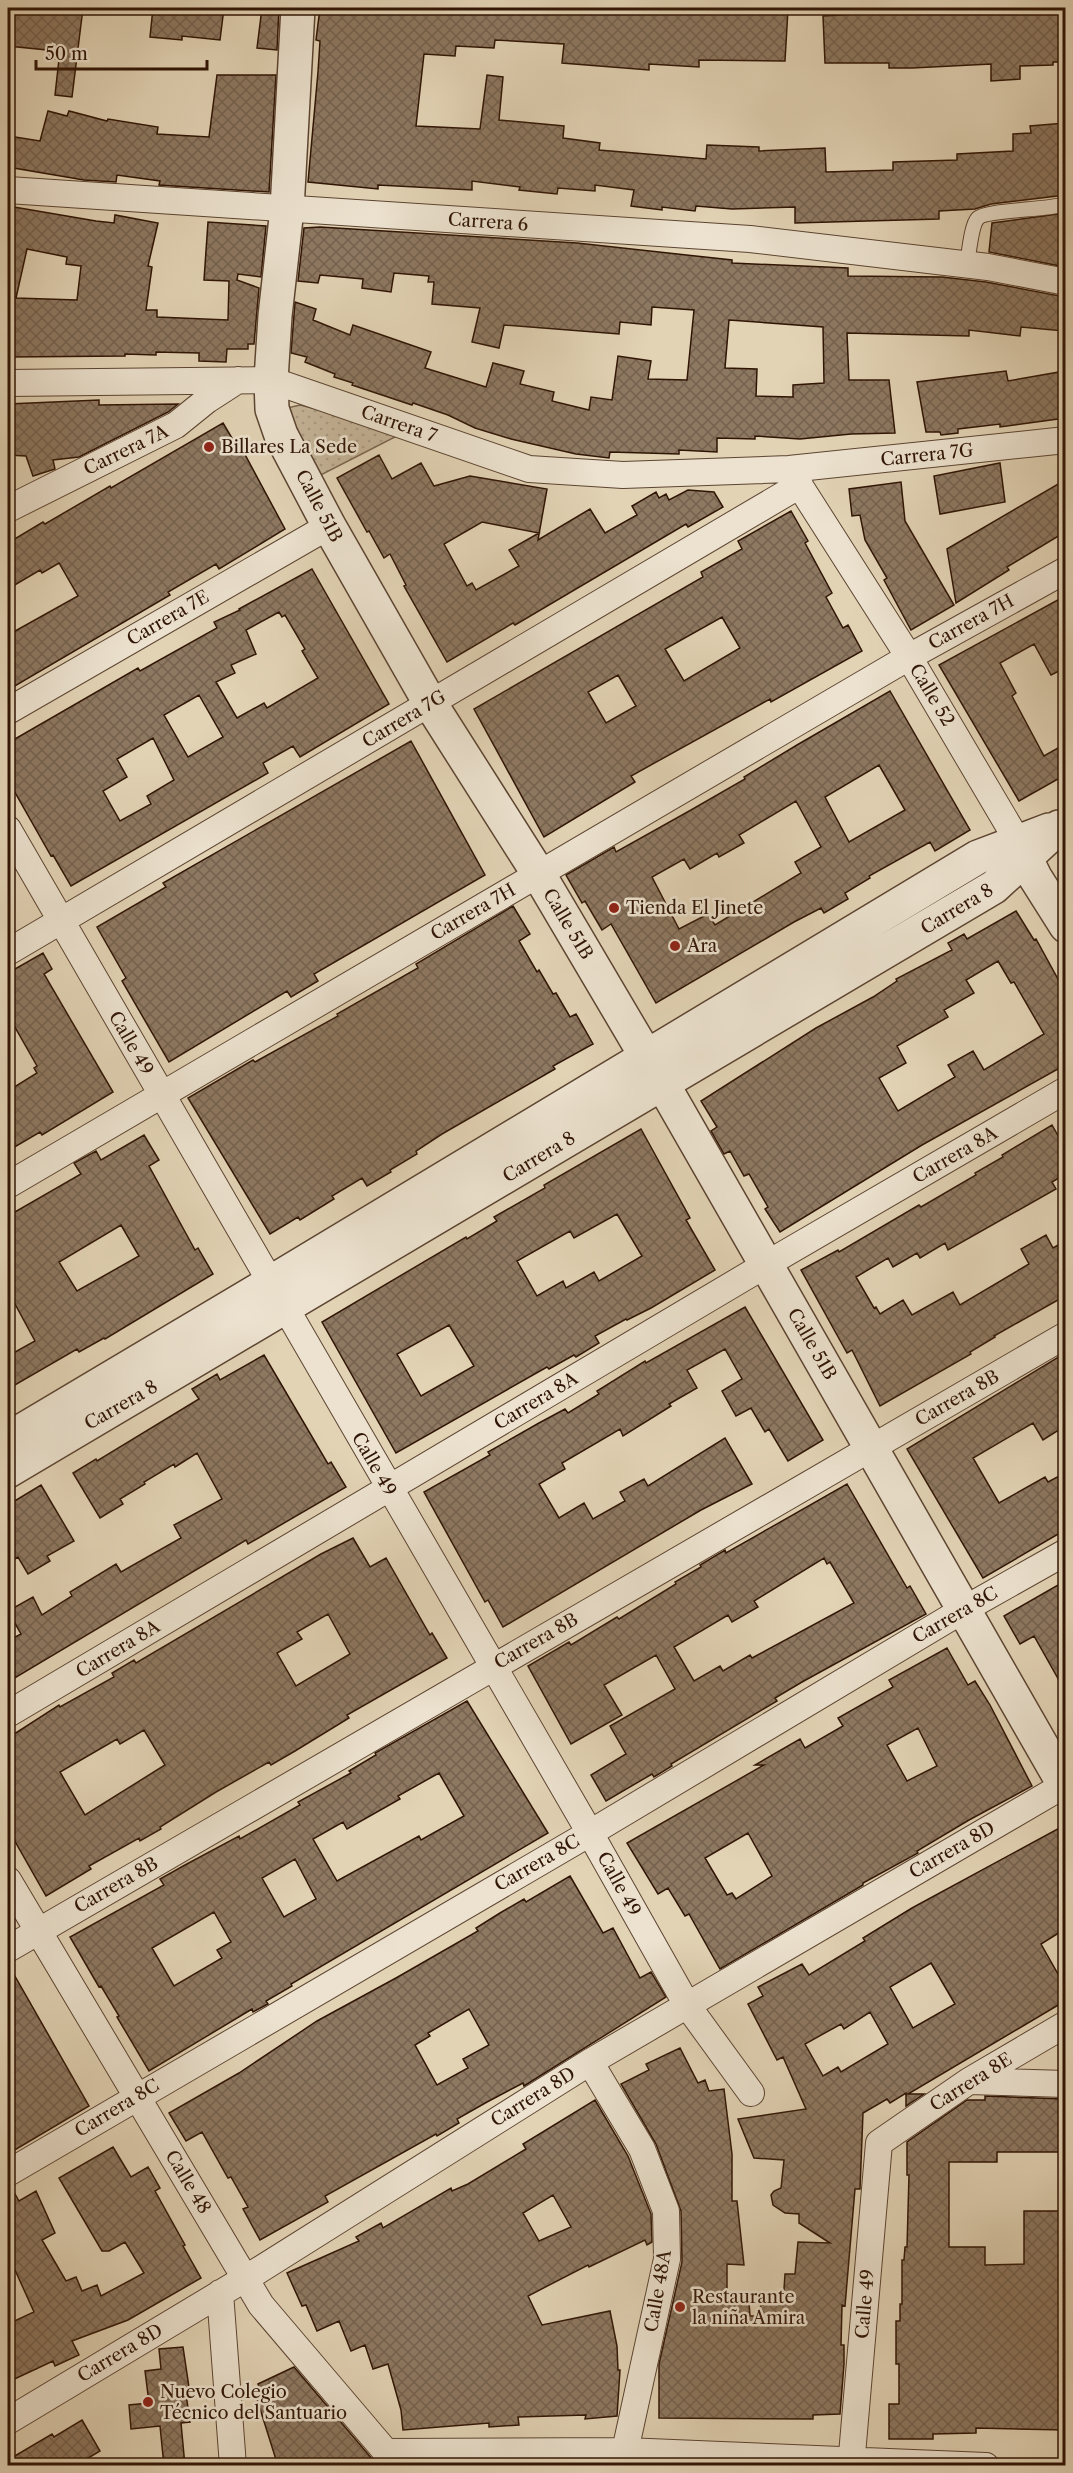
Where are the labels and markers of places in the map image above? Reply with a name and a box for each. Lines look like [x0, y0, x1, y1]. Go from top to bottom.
place label: Billares La Sede [221, 436, 357, 458]
marker: Billares La Sede [202, 440, 216, 454]
place label: Tienda El Jinete [626, 897, 763, 919]
marker: Tienda El Jinete [607, 901, 621, 915]
place label: Ara [686, 935, 718, 957]
marker: Ara [668, 939, 682, 953]
place label: Restaurante la niña Amira [692, 2286, 806, 2329]
marker: Restaurante la niña Amira [673, 2300, 687, 2314]
place label: Nuevo Colegio Técnico del Santuario [160, 2381, 347, 2424]
marker: Nuevo Colegio Técnico del Santuario [141, 2395, 155, 2409]

